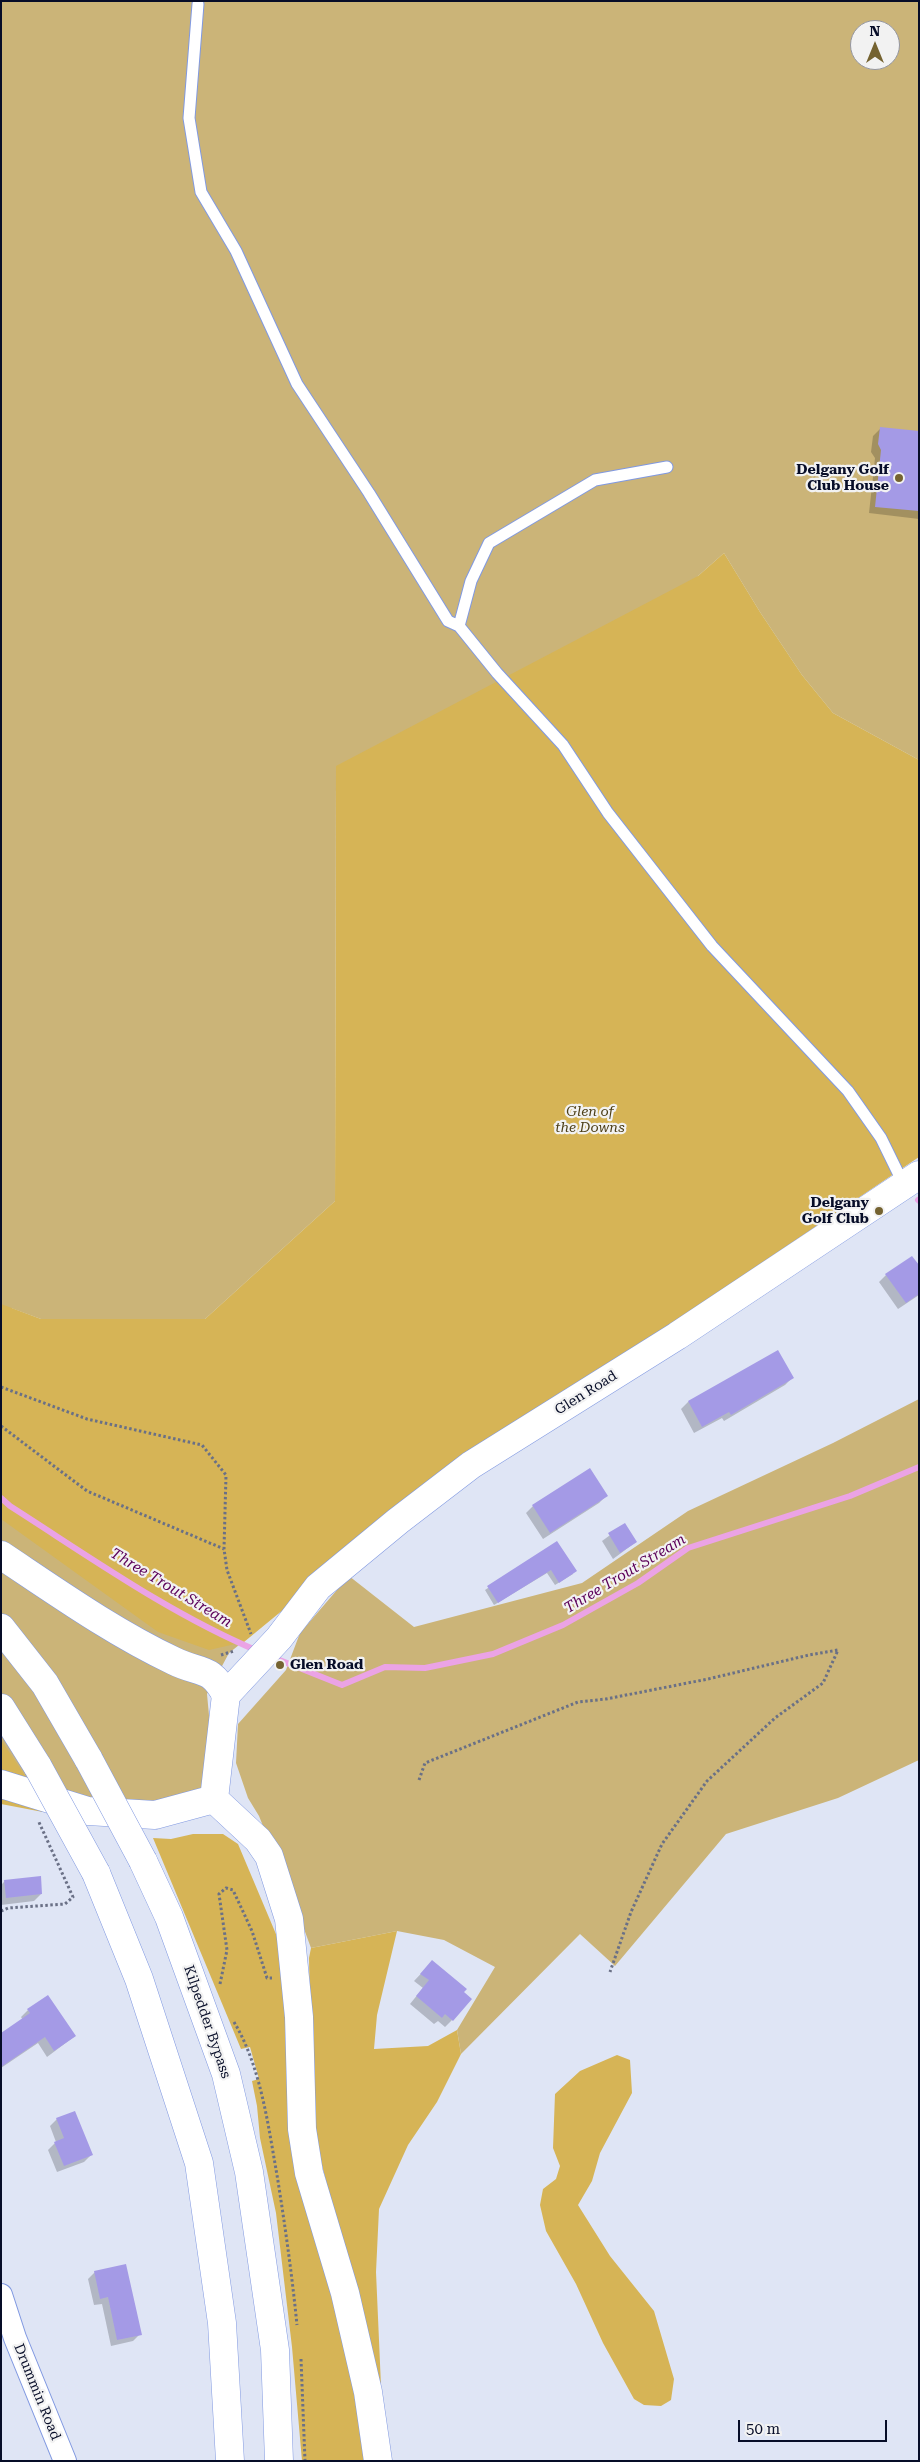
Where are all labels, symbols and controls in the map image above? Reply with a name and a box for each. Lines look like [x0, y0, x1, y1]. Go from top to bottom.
north arrow [850, 20, 900, 70]
text: N [870, 23, 880, 39]
place label: Delgany Golf Club House [796, 462, 889, 494]
marker: Delgany Golf Club House [893, 472, 905, 484]
park label: Glen of the Downs [555, 1104, 625, 1136]
place label: Delgany Golf Club [802, 1195, 869, 1228]
marker: Delgany Golf Club [873, 1205, 885, 1217]
street label: Glen Road [552, 1367, 620, 1419]
water label: Three Trout Stream [561, 1531, 689, 1617]
water label: Three Trout Stream [107, 1545, 235, 1631]
place label: Glen Road [290, 1657, 363, 1673]
marker: Glen Road [274, 1659, 286, 1671]
street label: Kilpedder Bypass [180, 1963, 234, 2081]
street label: Drummin Road [10, 2341, 64, 2443]
scale bar [740, 2410, 889, 2442]
text: 50 m [746, 2420, 780, 2438]

